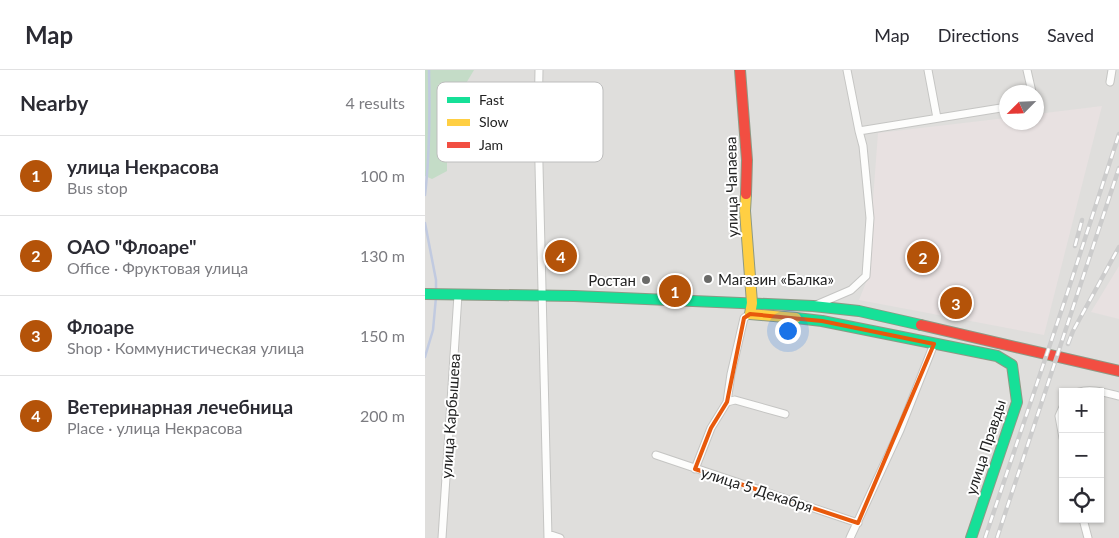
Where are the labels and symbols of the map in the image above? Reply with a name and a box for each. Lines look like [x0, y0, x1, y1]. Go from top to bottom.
legend [437, 82, 603, 162]
north arrow [999, 85, 1044, 130]
text: Fast [479, 91, 504, 108]
text: Slow [479, 113, 509, 130]
text: Jam [479, 136, 503, 153]
street label: улица Чапаева [721, 137, 741, 237]
pin: 4 [545, 237, 577, 275]
pin: 2 [907, 238, 939, 276]
place label: Магазин «Балка» [718, 270, 834, 288]
place label: Ростан [588, 271, 636, 289]
pin: 1 [659, 272, 691, 310]
marker: Магазин «Балка» [702, 273, 714, 285]
marker: Ростан [640, 274, 652, 286]
pin: 3 [940, 284, 972, 322]
your location [775, 318, 801, 344]
street label: улица Карбышева [437, 353, 463, 479]
street label: улица Правды [961, 397, 1009, 497]
street label: улица 5 Декабря [699, 462, 815, 516]

